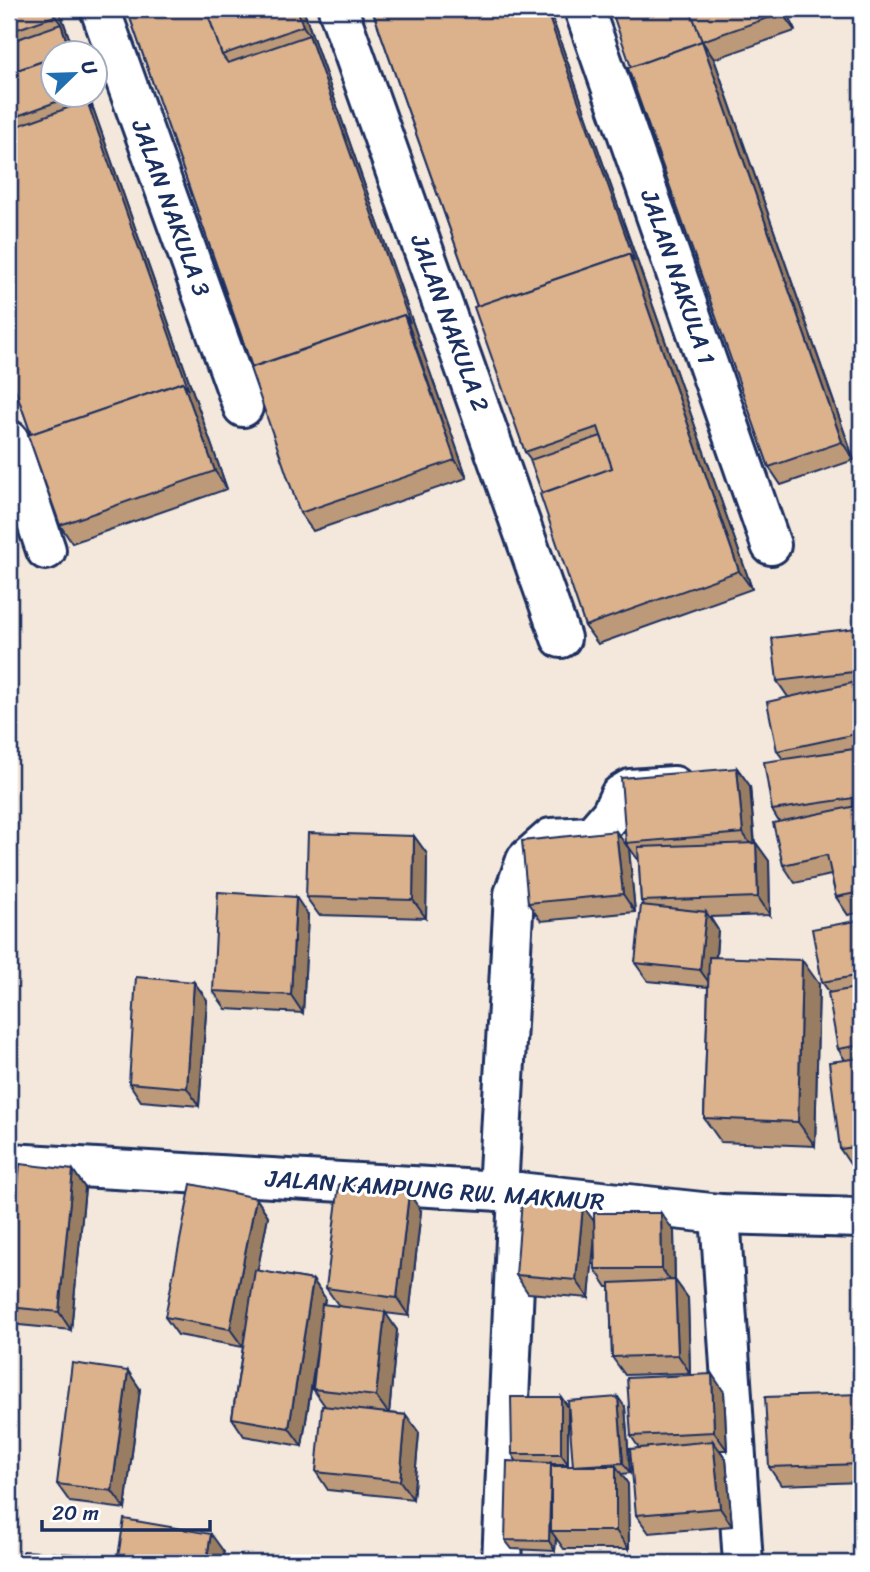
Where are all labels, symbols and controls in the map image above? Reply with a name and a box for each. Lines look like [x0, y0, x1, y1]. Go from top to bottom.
north arrow [38, 38, 108, 108]
text: U [72, 55, 107, 81]
street label: JALAN NAKULA 3 [119, 113, 222, 302]
street label: JALAN NAKULA 1 [628, 183, 728, 370]
street label: JALAN NAKULA 2 [398, 227, 502, 418]
street label: JALAN KAMPUNG RW. MAKMUR [263, 1157, 606, 1223]
scale bar [42, 1488, 210, 1532]
text: 20 m [52, 1494, 99, 1532]

